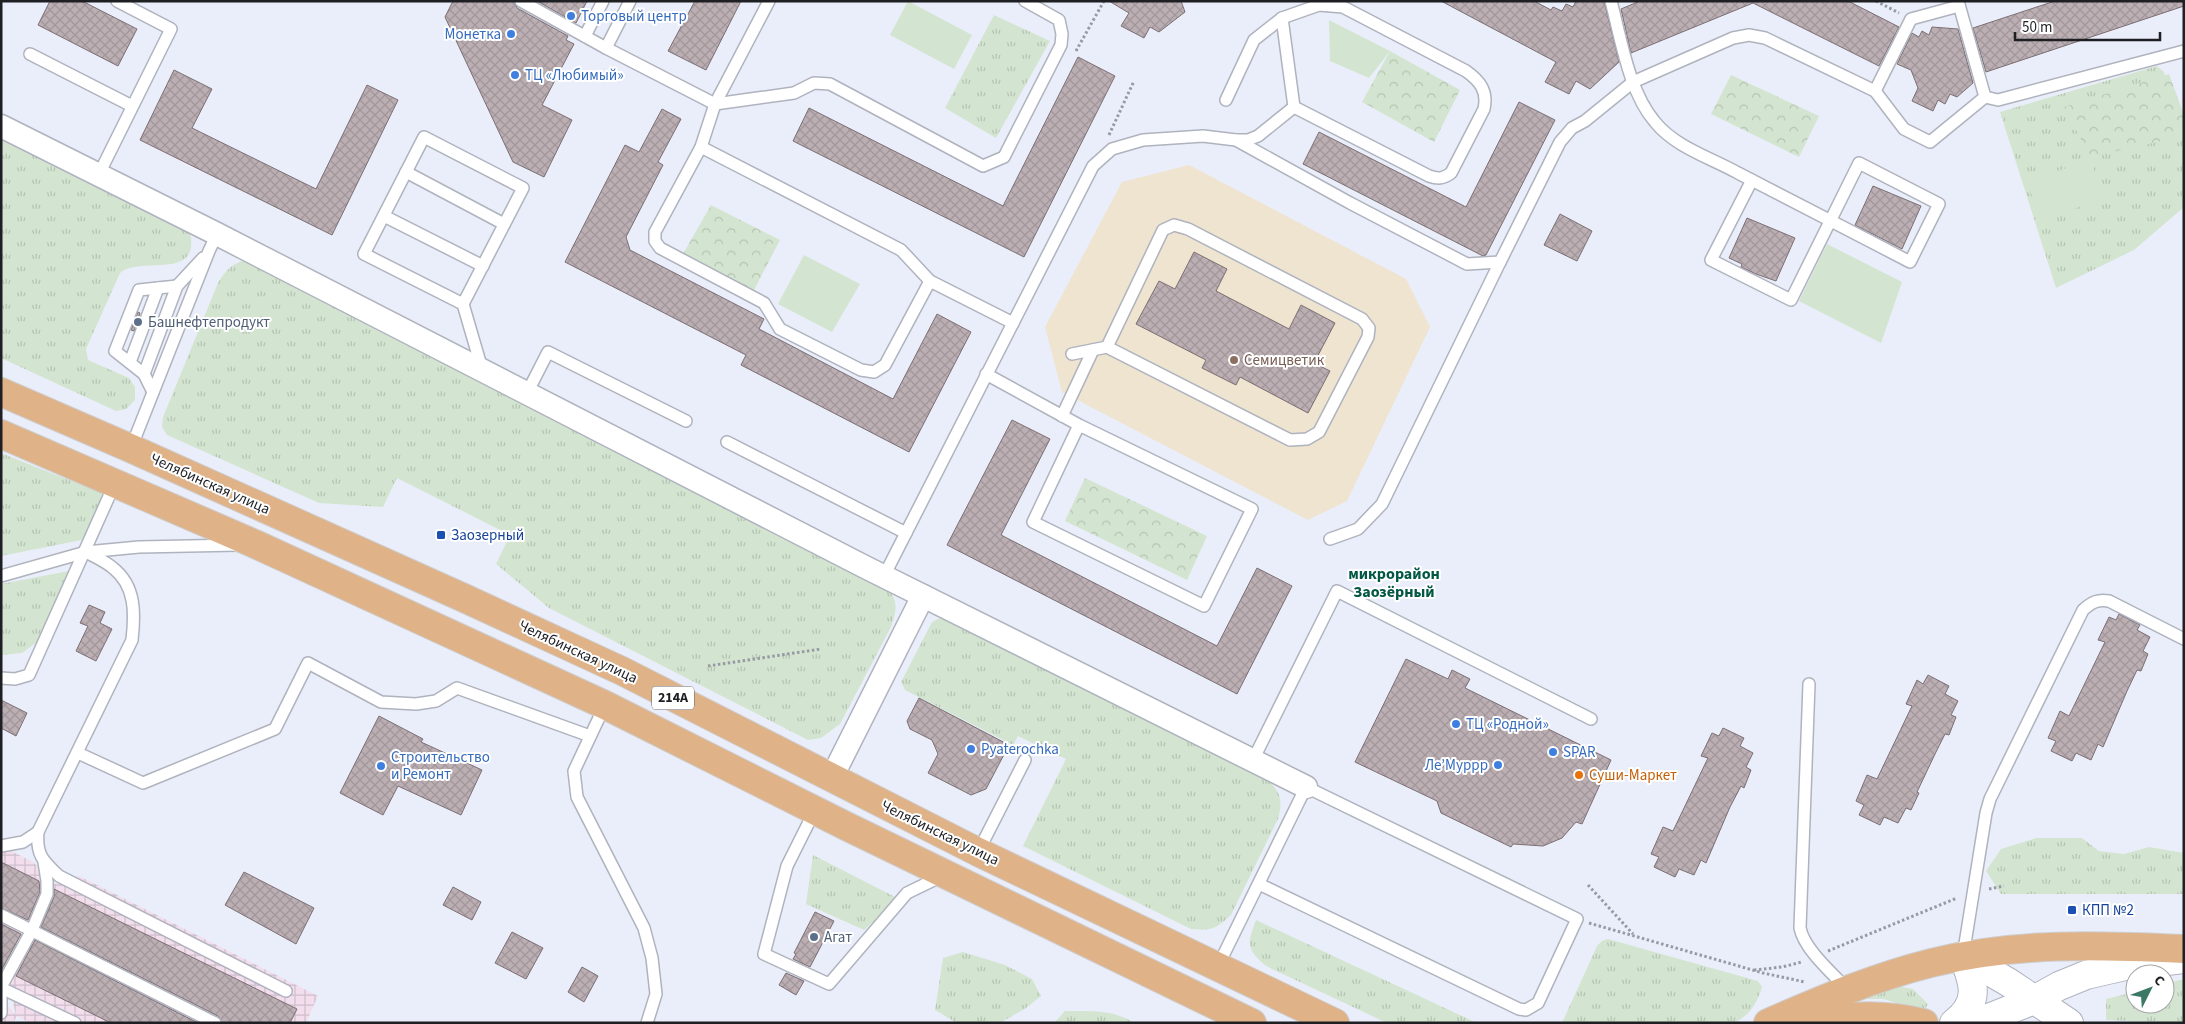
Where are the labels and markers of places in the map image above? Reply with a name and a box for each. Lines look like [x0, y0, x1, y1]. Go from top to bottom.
place label: Торговый центр [581, 6, 687, 27]
marker: Торговый центр [565, 10, 577, 22]
place label: Монетка [445, 24, 501, 45]
marker: Монетка [505, 28, 517, 40]
place label: ТЦ «Любимый» [525, 65, 624, 86]
marker: ТЦ «Любимый» [509, 69, 521, 81]
place label: Башнефтепродукт [148, 312, 270, 333]
marker: Башнефтепродукт [132, 316, 144, 328]
place label: Семицветик [1244, 350, 1325, 371]
marker: Семицветик [1228, 354, 1240, 366]
place label: Заозерный [451, 525, 524, 546]
marker: Заозерный [435, 529, 447, 541]
place label: ТЦ «Родной» [1466, 714, 1549, 735]
marker: ТЦ «Родной» [1450, 718, 1462, 730]
place label: Pyaterochka [981, 739, 1059, 760]
place label: SPAR [1563, 742, 1596, 763]
marker: Pyaterochka [965, 743, 977, 755]
marker: SPAR [1547, 746, 1559, 758]
place label: Строительство и Ремонт [391, 747, 490, 785]
place label: Ле’Муррр [1425, 755, 1488, 776]
marker: Ле’Муррр [1492, 759, 1504, 771]
marker: Строительство и Ремонт [375, 760, 387, 772]
place label: Суши-Маркет [1589, 765, 1677, 786]
marker: Суши-Маркет [1573, 769, 1585, 781]
place label: КПП №2 [2082, 900, 2134, 921]
marker: КПП №2 [2066, 904, 2078, 916]
place label: Агат [824, 927, 852, 948]
marker: Агат [808, 931, 820, 943]

